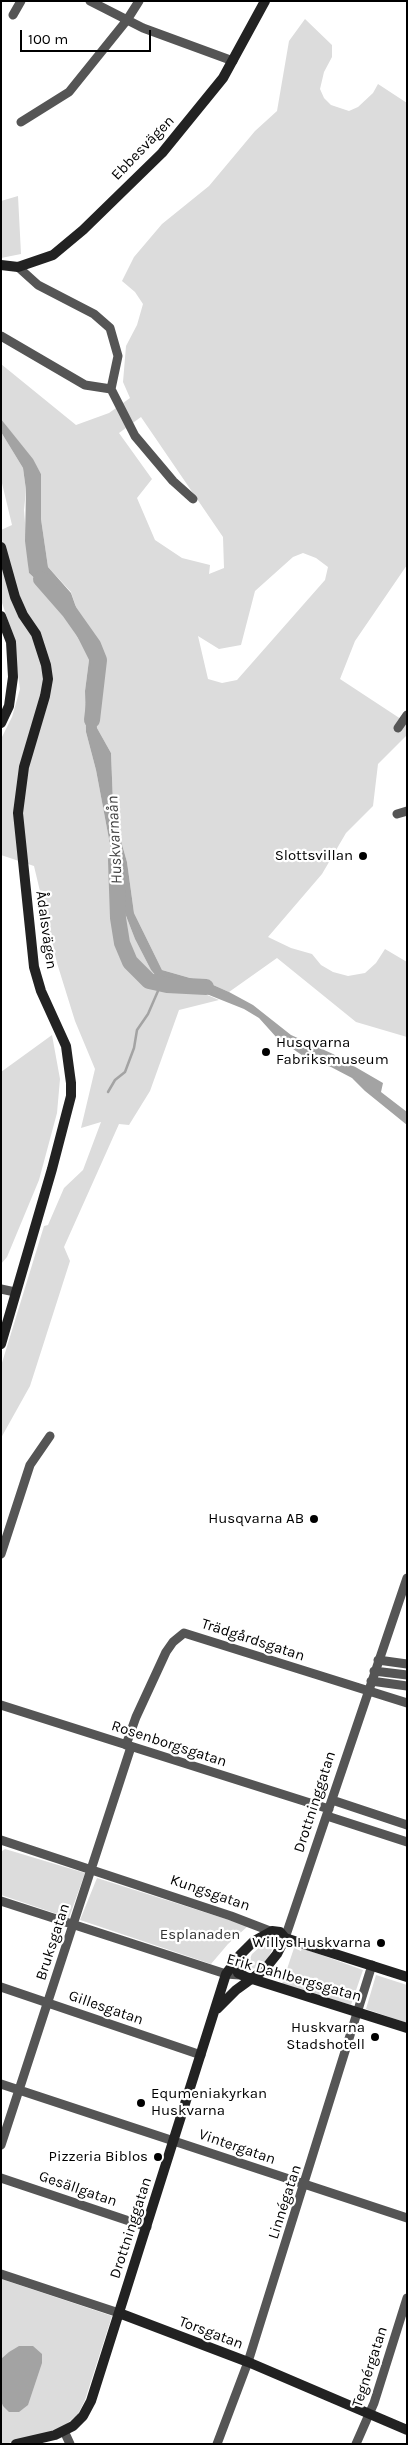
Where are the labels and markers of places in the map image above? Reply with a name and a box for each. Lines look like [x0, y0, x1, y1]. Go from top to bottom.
place label: Slottsvillan [275, 847, 353, 865]
marker: Slottsvillan [357, 850, 369, 862]
place label: Husqvarna Fabriksmuseum [276, 1034, 389, 1069]
marker: Husqvarna Fabriksmuseum [260, 1046, 272, 1058]
place label: Husqvarna AB [208, 1510, 304, 1528]
marker: Husqvarna AB [308, 1513, 320, 1525]
place label: Willys Huskvarna [252, 1934, 371, 1952]
marker: Willys Huskvarna [375, 1937, 387, 1949]
place label: Huskvarna Stadshotell [286, 2019, 365, 2054]
marker: Huskvarna Stadshotell [369, 2031, 381, 2043]
place label: Equmeniakyrkan Huskvarna [151, 2085, 267, 2120]
marker: Equmeniakyrkan Huskvarna [135, 2097, 147, 2109]
place label: Pizzeria Biblos [49, 2148, 148, 2166]
marker: Pizzeria Biblos [152, 2151, 164, 2163]

